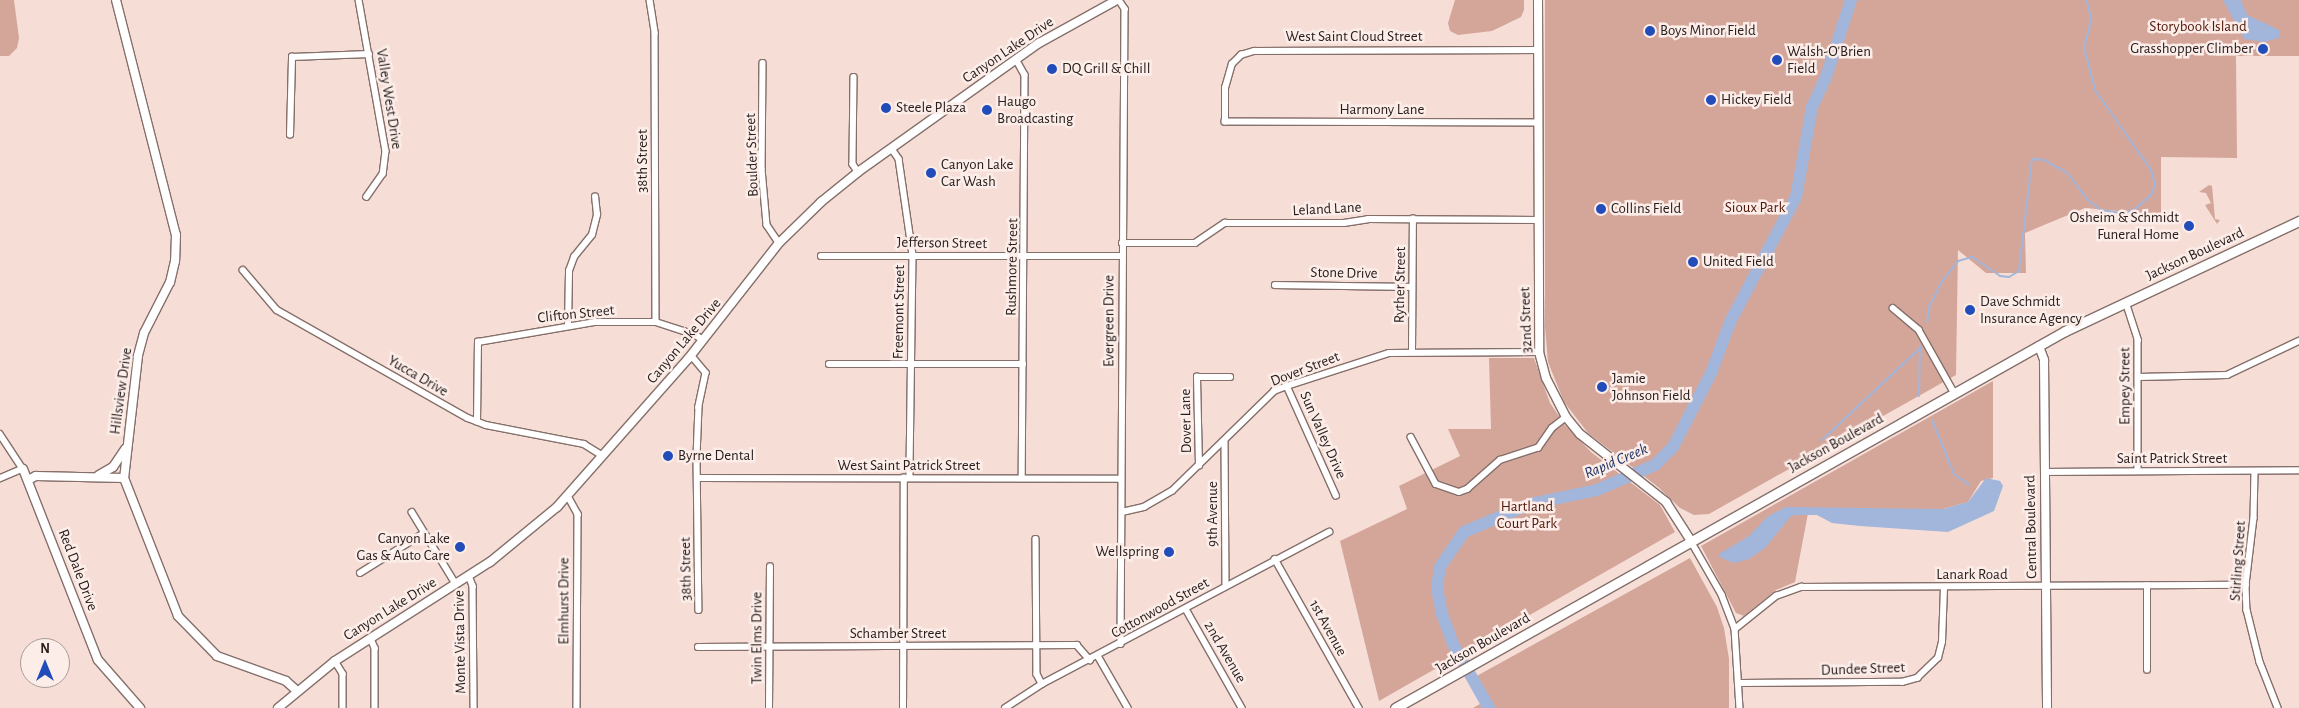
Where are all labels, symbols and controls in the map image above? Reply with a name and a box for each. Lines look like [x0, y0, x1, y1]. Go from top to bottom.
street label: Canyon Lake Drive [959, 13, 1057, 87]
park label: Storybook Island [2149, 18, 2247, 36]
place label: Boys Minor Field [1660, 22, 1756, 40]
marker: Boys Minor Field [1644, 25, 1656, 37]
street label: West Saint Cloud Street [1286, 28, 1422, 46]
place label: Grasshopper Climber [2130, 40, 2253, 58]
place label: Walsh-O'Brien Field [1787, 42, 1871, 77]
marker: Grasshopper Climber [2257, 43, 2269, 55]
street label: Valley West Drive [372, 47, 406, 151]
marker: Walsh-O'Brien Field [1771, 54, 1783, 66]
place label: DQ Grill & Chill [1062, 60, 1150, 78]
marker: DQ Grill & Chill [1046, 63, 1058, 75]
place label: Hickey Field [1721, 91, 1792, 109]
place label: Haugo Broadcasting [997, 92, 1073, 127]
marker: Hickey Field [1705, 94, 1717, 106]
place label: Steele Plaza [896, 99, 966, 117]
street label: Harmony Lane [1340, 101, 1424, 119]
marker: Steele Plaza [880, 102, 892, 114]
marker: Haugo Broadcasting [981, 104, 993, 116]
street label: Boulder Street [742, 113, 762, 197]
street label: 38th Street [634, 129, 652, 193]
place label: Canyon Lake Car Wash [941, 155, 1013, 190]
marker: Canyon Lake Car Wash [925, 167, 937, 179]
street label: Leland Lane [1292, 198, 1362, 220]
park label: Sioux Park [1725, 199, 1785, 217]
place label: Collins Field [1611, 200, 1681, 218]
marker: Collins Field [1595, 203, 1607, 215]
place label: Osheim & Schmidt Funeral Home [2070, 208, 2179, 243]
street label: Rushmore Street [1002, 218, 1022, 316]
marker: Osheim & Schmidt Funeral Home [2183, 220, 2195, 232]
street label: Jackson Boulevard [2143, 223, 2247, 285]
street label: Jefferson Street [897, 233, 987, 253]
street label: Ryther Street [1390, 247, 1410, 323]
place label: United Field [1703, 253, 1774, 271]
marker: United Field [1687, 256, 1699, 268]
street label: Stone Drive [1310, 263, 1378, 283]
street label: Freemont Street [889, 265, 909, 359]
street label: Evergreen Drive [1100, 275, 1118, 367]
street label: 32nd Street [1516, 287, 1536, 353]
place label: Dave Schmidt Insurance Agency [1980, 292, 2082, 327]
street label: Canyon Lake Drive [643, 295, 725, 387]
street label: Clifton Street [537, 301, 615, 327]
marker: Dave Schmidt Insurance Agency [1964, 304, 1976, 316]
street label: Hillsview Drive [106, 346, 136, 436]
street label: Empey Street [2116, 347, 2134, 425]
street label: Dover Street [1268, 348, 1342, 390]
street label: Yucca Drive [385, 352, 451, 400]
place label: Jamie Johnson Field [1612, 369, 1691, 404]
marker: Jamie Johnson Field [1596, 381, 1608, 393]
street label: Dover Lane [1176, 388, 1196, 454]
street label: Sun Valley Drive [1296, 389, 1350, 481]
street label: Jackson Boulevard [1785, 409, 1887, 477]
water label: Rapid Creek [1581, 439, 1651, 483]
place label: Byrne Dental [678, 447, 754, 465]
marker: Byrne Dental [662, 450, 674, 462]
street label: Saint Patrick Street [2117, 450, 2227, 468]
street label: West Saint Patrick Street [838, 457, 980, 475]
street label: Central Boulevard [2021, 475, 2041, 579]
street label: 9th Avenue [1204, 481, 1222, 547]
park label: Hartland Court Park [1497, 497, 1557, 532]
street label: Stirling Street [2226, 520, 2250, 602]
street label: Red Dale Drive [54, 527, 102, 613]
place label: Canyon Lake Gas & Auto Care [357, 529, 450, 564]
street label: 38th Street [676, 537, 696, 601]
marker: Canyon Lake Gas & Auto Care [454, 541, 466, 553]
place label: Wellspring [1095, 543, 1159, 561]
marker: Wellspring [1163, 546, 1175, 558]
street label: Elmhurst Drive [555, 557, 573, 645]
street label: Lanark Road [1936, 566, 2008, 584]
street label: Canyon Lake Drive [340, 573, 440, 645]
street label: Cottonwood Street [1108, 574, 1212, 642]
street label: Monte Vista Drive [450, 590, 470, 694]
street label: Twin Elms Drive [748, 592, 766, 684]
street label: 1st Avenue [1305, 597, 1351, 659]
street label: Jackson Boulevard [1433, 609, 1533, 677]
street label: 2nd Avenue [1200, 618, 1250, 686]
street label: Schamber Street [850, 625, 946, 643]
north arrow [20, 638, 70, 688]
text: N [40, 642, 50, 656]
street label: Dundee Street [1821, 659, 1905, 679]

